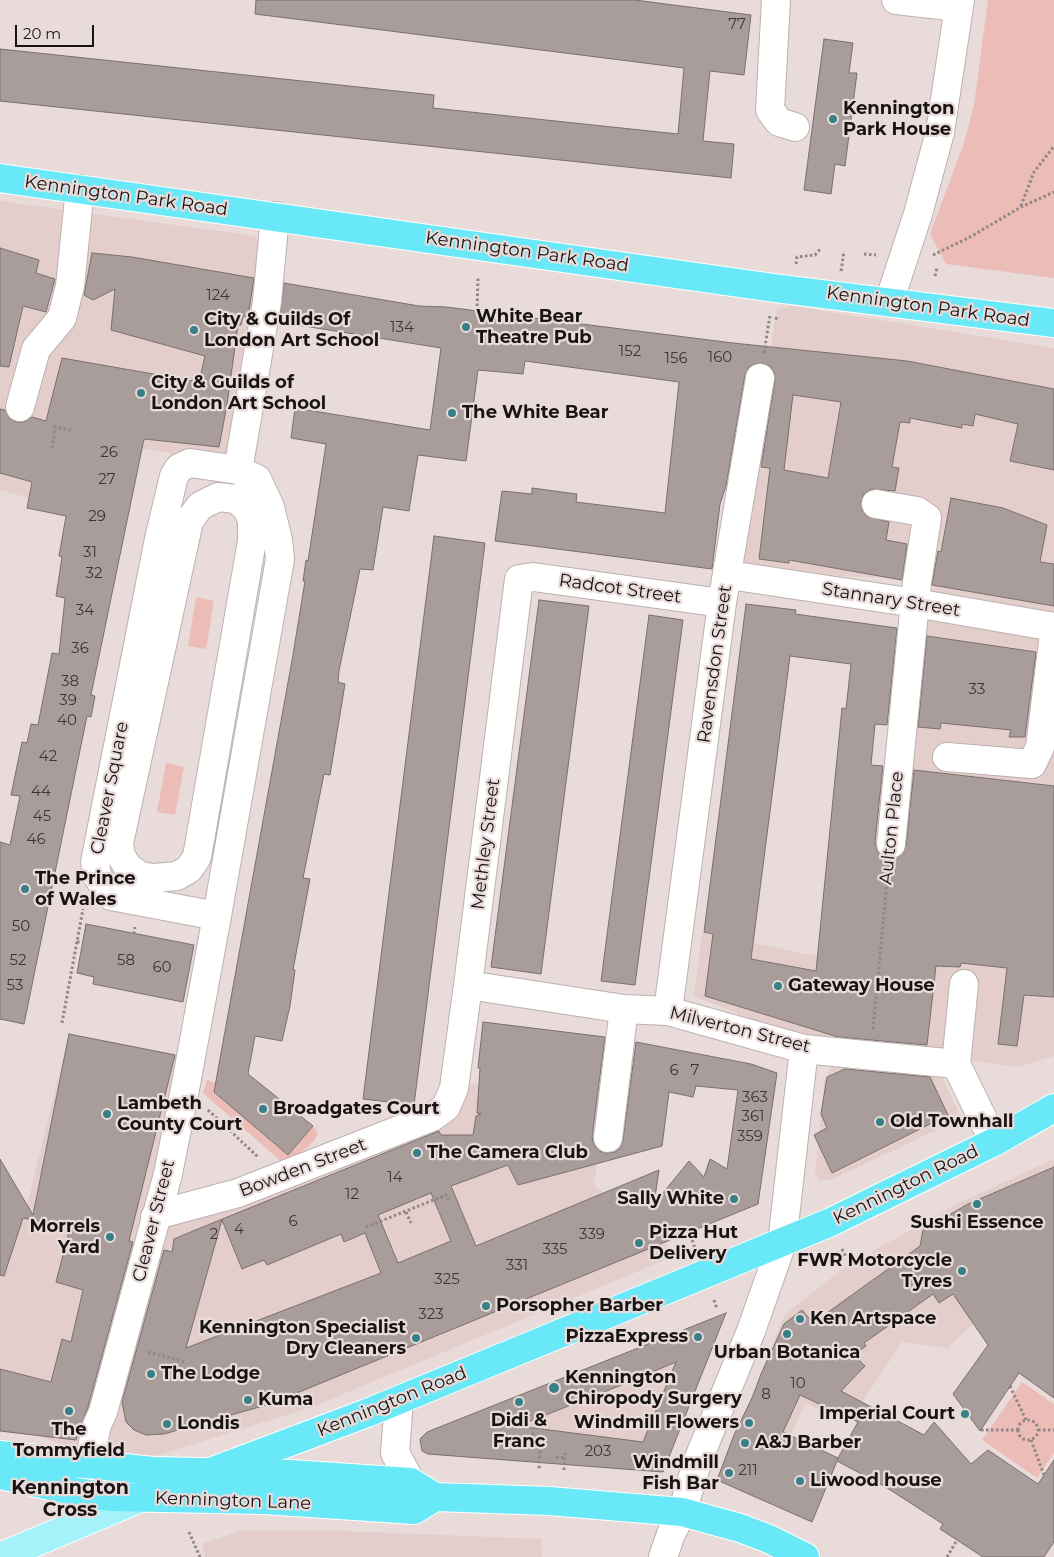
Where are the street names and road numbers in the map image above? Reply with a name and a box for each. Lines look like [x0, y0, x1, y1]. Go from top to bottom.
street label: Kennington Park Road [23, 171, 229, 221]
street label: Kennington Park Road [424, 227, 630, 277]
street label: Kennington Park Road [825, 282, 1031, 332]
street label: Radcot Street [557, 570, 683, 608]
street label: Stannary Street [820, 578, 962, 622]
street label: Ravensdon Street [693, 584, 737, 744]
street label: Cleaver Square [87, 720, 133, 856]
street label: Aulton Place [875, 770, 909, 886]
street label: Methley Street [467, 777, 505, 911]
street label: Milverton Street [667, 1002, 813, 1058]
street label: Bowden Street [236, 1134, 370, 1202]
street label: Kennington Road [830, 1140, 982, 1230]
street label: Cleaver Street [128, 1158, 180, 1284]
street label: Kennington Road [314, 1362, 470, 1442]
street label: Kennington Lane [155, 1487, 311, 1515]

